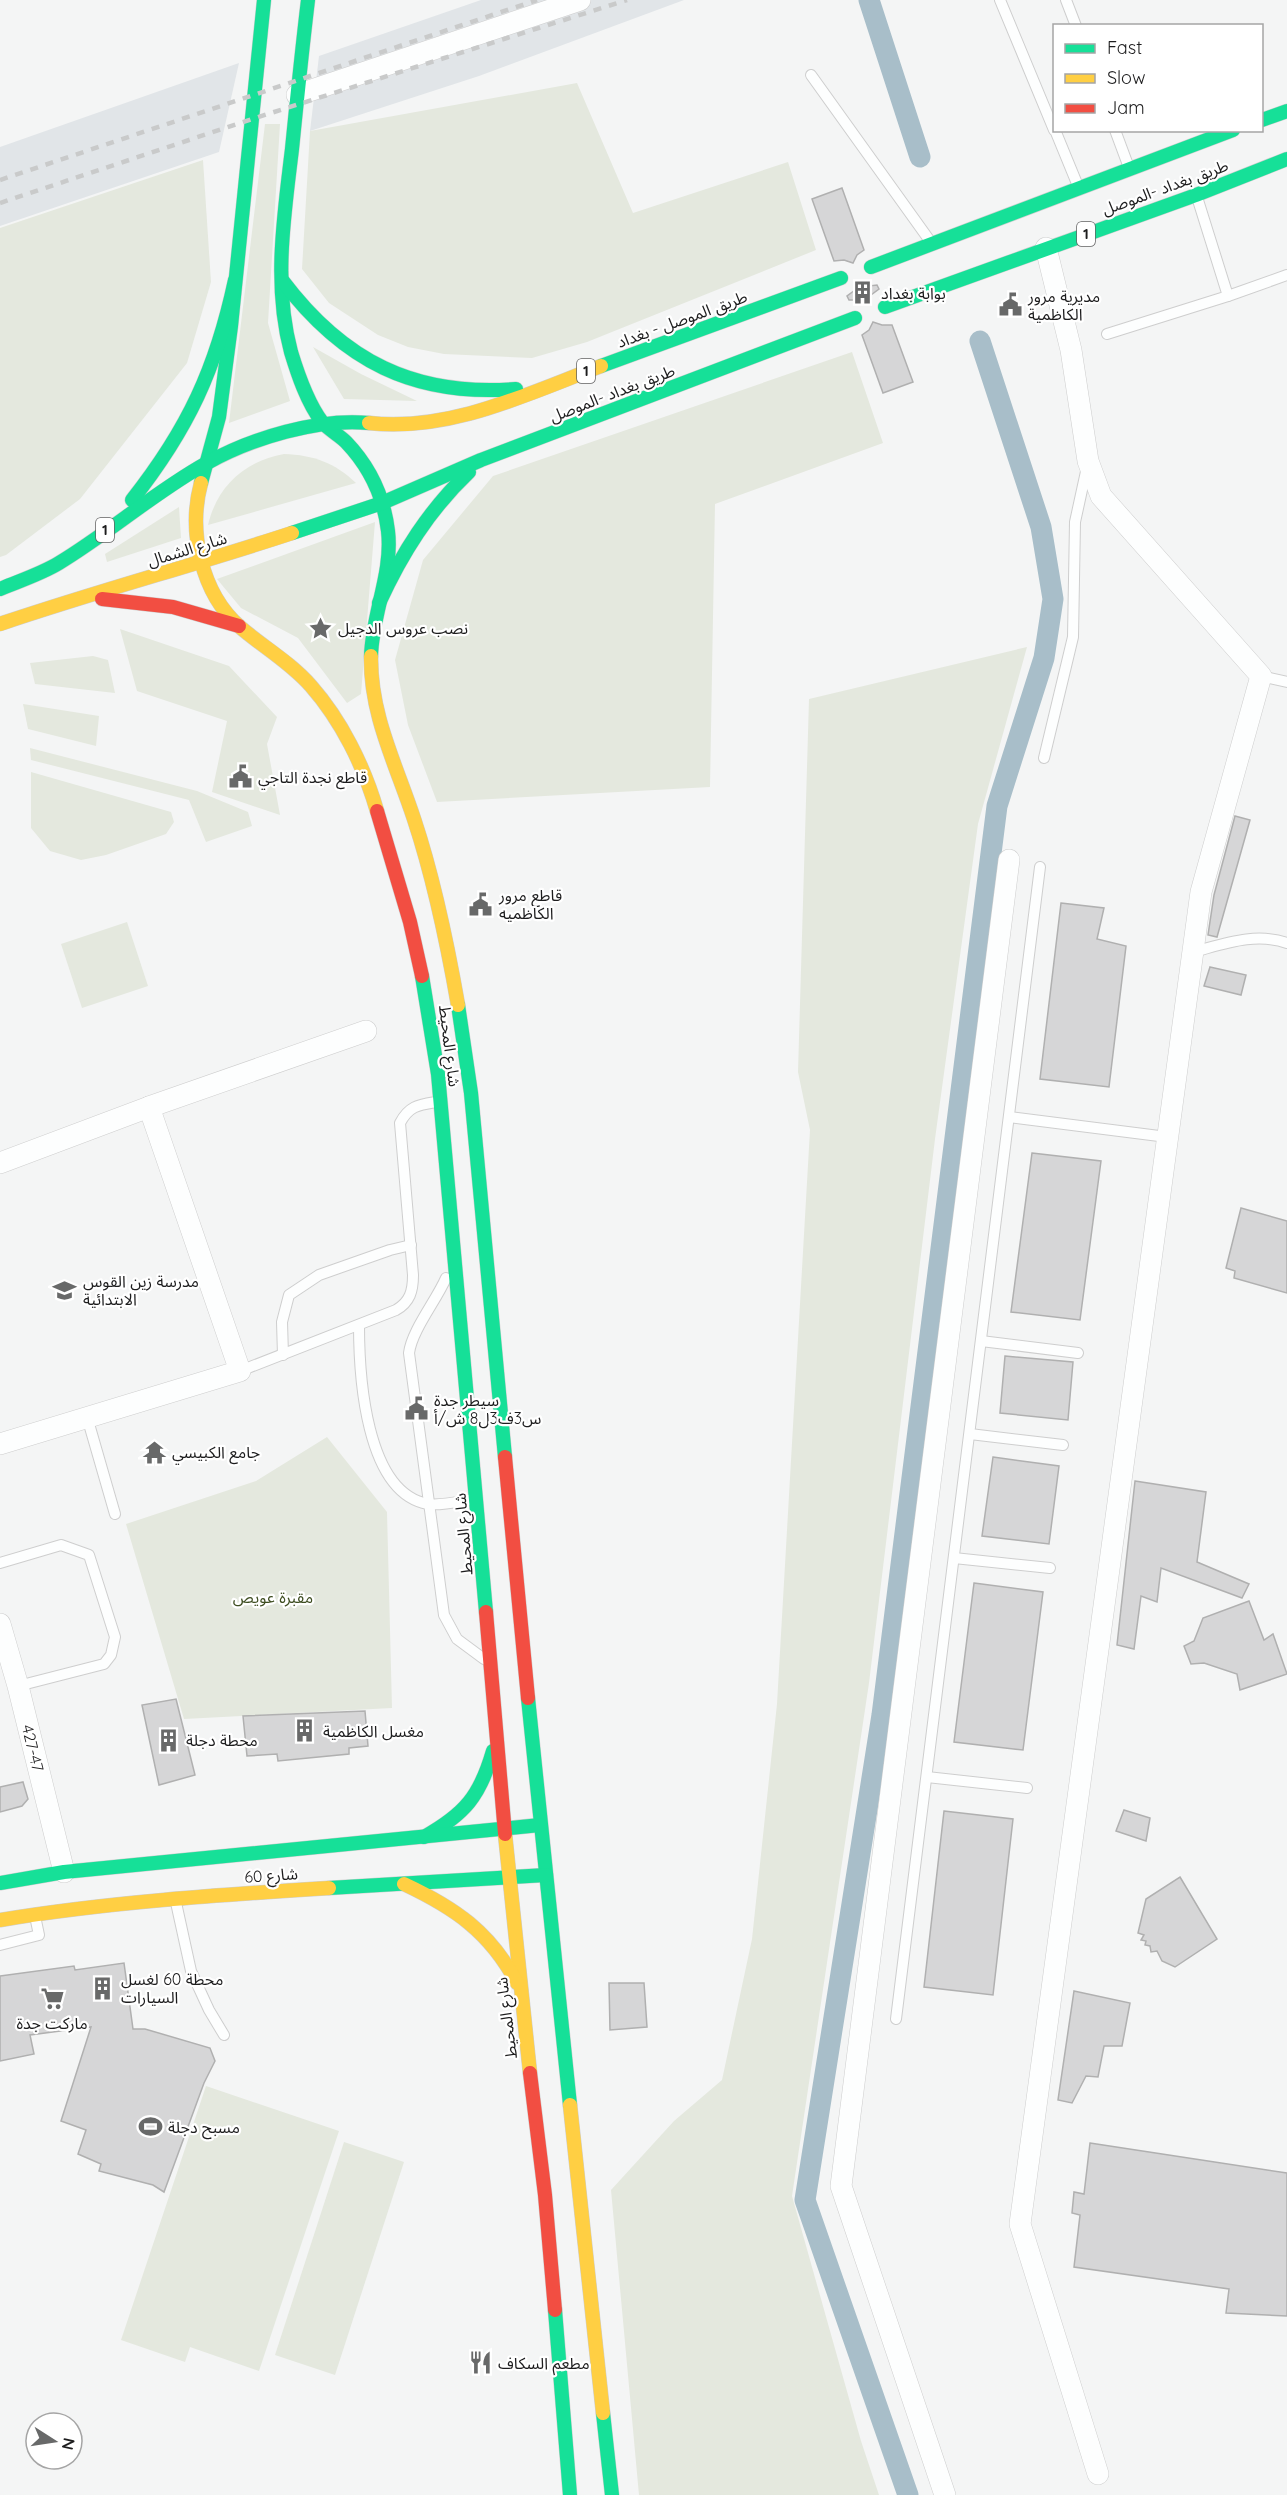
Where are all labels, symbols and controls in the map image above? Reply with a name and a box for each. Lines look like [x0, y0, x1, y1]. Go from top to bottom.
legend [1053, 24, 1263, 132]
text: Fast [1107, 36, 1142, 59]
text: Slow [1107, 66, 1145, 89]
text: Jam [1107, 96, 1145, 119]
street label: طريق بغداد -الموصل [1099, 155, 1231, 220]
road number: 1 [1077, 222, 1095, 246]
building icon: بوابة بغداد [850, 280, 876, 306]
place label: بوابة بغداد [881, 283, 946, 303]
street label: طريق الموصل - بغداد [614, 286, 750, 353]
place label: مديرية مرور الكاظمية [1027, 286, 1100, 324]
public building icon: مديرية مرور الكاظمية [997, 292, 1023, 318]
road number: 1 [577, 359, 595, 383]
street label: طريق بغداد -الموصل [546, 360, 678, 427]
road number: 1 [96, 518, 114, 542]
street label: شارع الشمال [145, 527, 230, 573]
place icon: نصب عروس الدجيل [307, 615, 333, 641]
place label: نصب عروس الدجيل [338, 618, 468, 638]
public building icon: قاطع نجدة التاجي [227, 764, 253, 790]
place label: قاطع نجدة التاجي [258, 767, 367, 790]
place label: قاطع مرور الكاظميه [498, 885, 562, 923]
public building icon: قاطع مرور الكاظميه [468, 891, 494, 917]
street label: شارع المحيط [432, 1004, 465, 1088]
place label: مدرسة زين القوس الابتدائية [83, 1271, 199, 1309]
school or university icon: مدرسة زين القوس الابتدائية [52, 1277, 78, 1303]
place label: سيطر جدة س3ف3ل8 ش/أ [434, 1390, 541, 1429]
public building icon: سيطر جدة س3ف3ل8 ش/أ [403, 1396, 429, 1422]
temple icon: جامع الكبيسي [141, 1439, 167, 1465]
place label: جامع الكبيسي [172, 1442, 260, 1465]
street label: شارع المحيط [449, 1492, 480, 1576]
park label: مقبرة عويص [233, 1587, 313, 1607]
building icon: مغسل الكاظمية [292, 1718, 318, 1744]
place label: مغسل الكاظمية [323, 1721, 424, 1741]
street label: 427-47 [18, 1722, 48, 1774]
building icon: محطة دجلة [155, 1727, 181, 1753]
place label: محطة دجلة [186, 1730, 258, 1750]
street label: شارع 60 [244, 1863, 299, 1890]
place label: محطة 60 لغسل السيارات [121, 1969, 223, 2007]
building icon: محطة 60 لغسل السيارات [90, 1975, 116, 2001]
street label: شارع المحيط [491, 1976, 524, 2060]
supermarket icon: ماركت جدة [39, 1985, 65, 2011]
place label: ماركت جدة [16, 2013, 88, 2033]
sports icon: مسبح دجلة [137, 2114, 163, 2140]
place label: مسبح دجلة [168, 2117, 240, 2140]
restaurant icon: مطعم السكاف [467, 2350, 493, 2376]
place label: مطعم السكاف [498, 2353, 590, 2376]
north arrow [24, 2411, 84, 2471]
text: N [58, 2436, 80, 2452]

